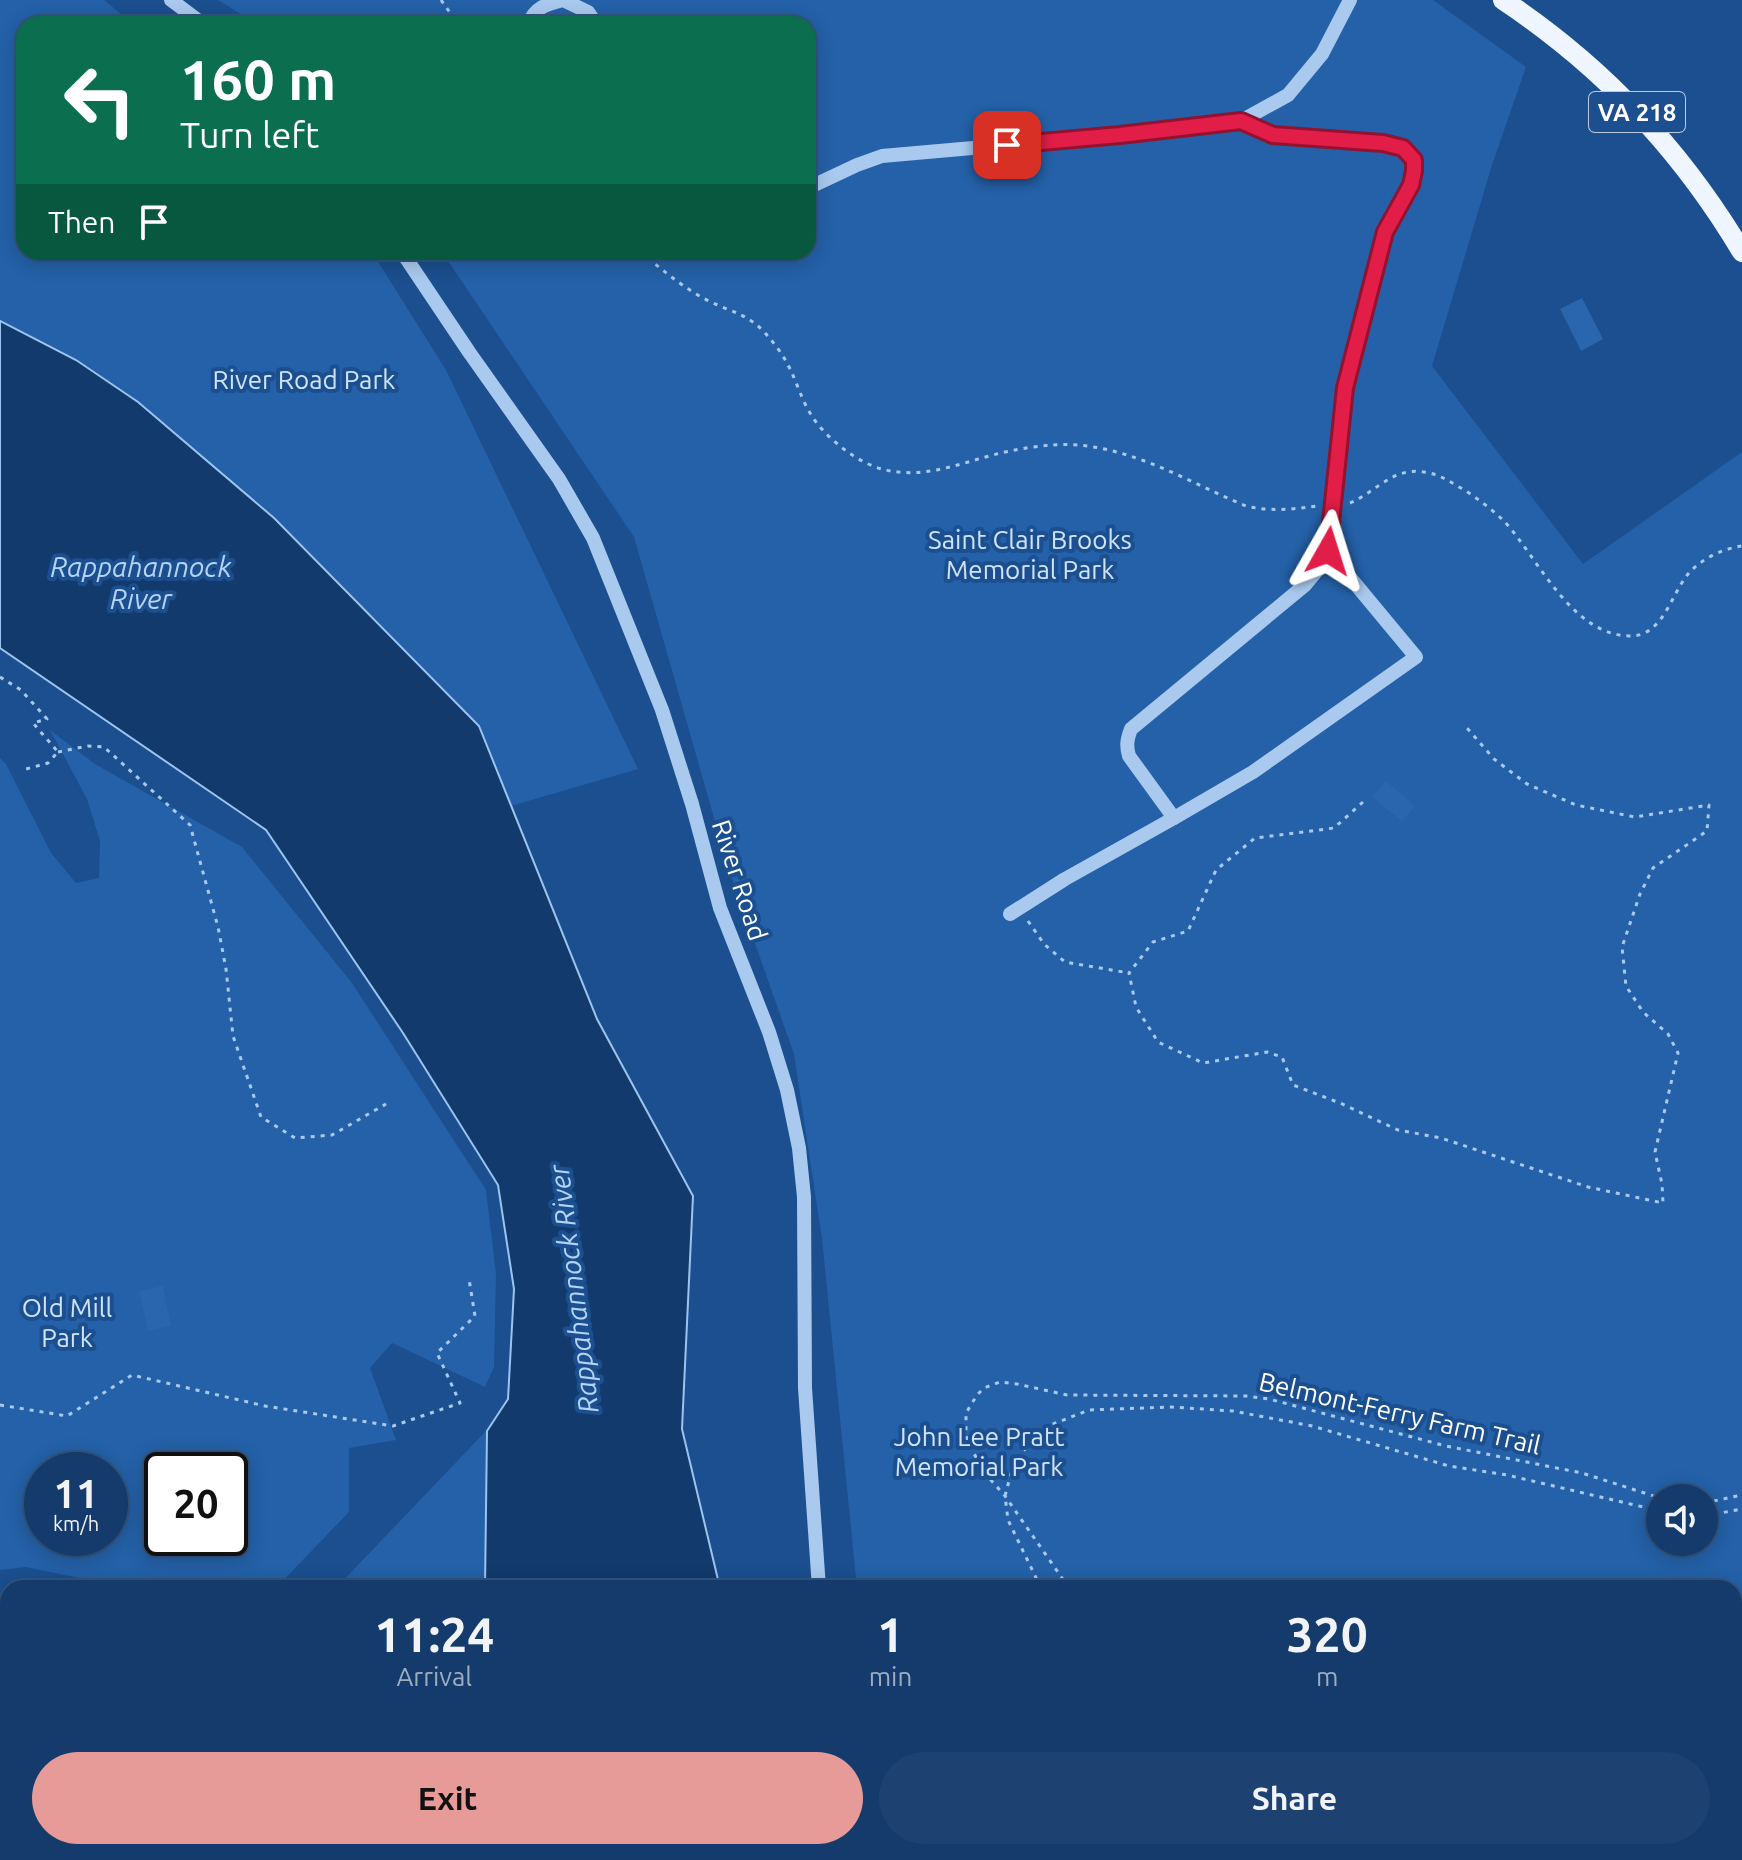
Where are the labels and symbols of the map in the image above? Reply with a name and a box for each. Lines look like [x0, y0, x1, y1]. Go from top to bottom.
road number: VA 218 [1589, 92, 1685, 132]
pin [973, 111, 1041, 179]
park label: River Road Park [213, 365, 395, 394]
position arrow [1286, 509, 1370, 593]
park label: Saint Clair Brooks Memorial Park [928, 525, 1132, 584]
water label: Rappahannock River [50, 551, 232, 614]
street label: River Road [707, 816, 773, 944]
water label: Rappahannock River [542, 1162, 604, 1415]
park label: Old Mill Park [22, 1293, 113, 1352]
street label: Belmont-Ferry Farm Trail [1256, 1366, 1544, 1460]
park label: John Lee Pratt Memorial Park [894, 1422, 1064, 1481]
speed limit sign: 20 [144, 1452, 248, 1556]

